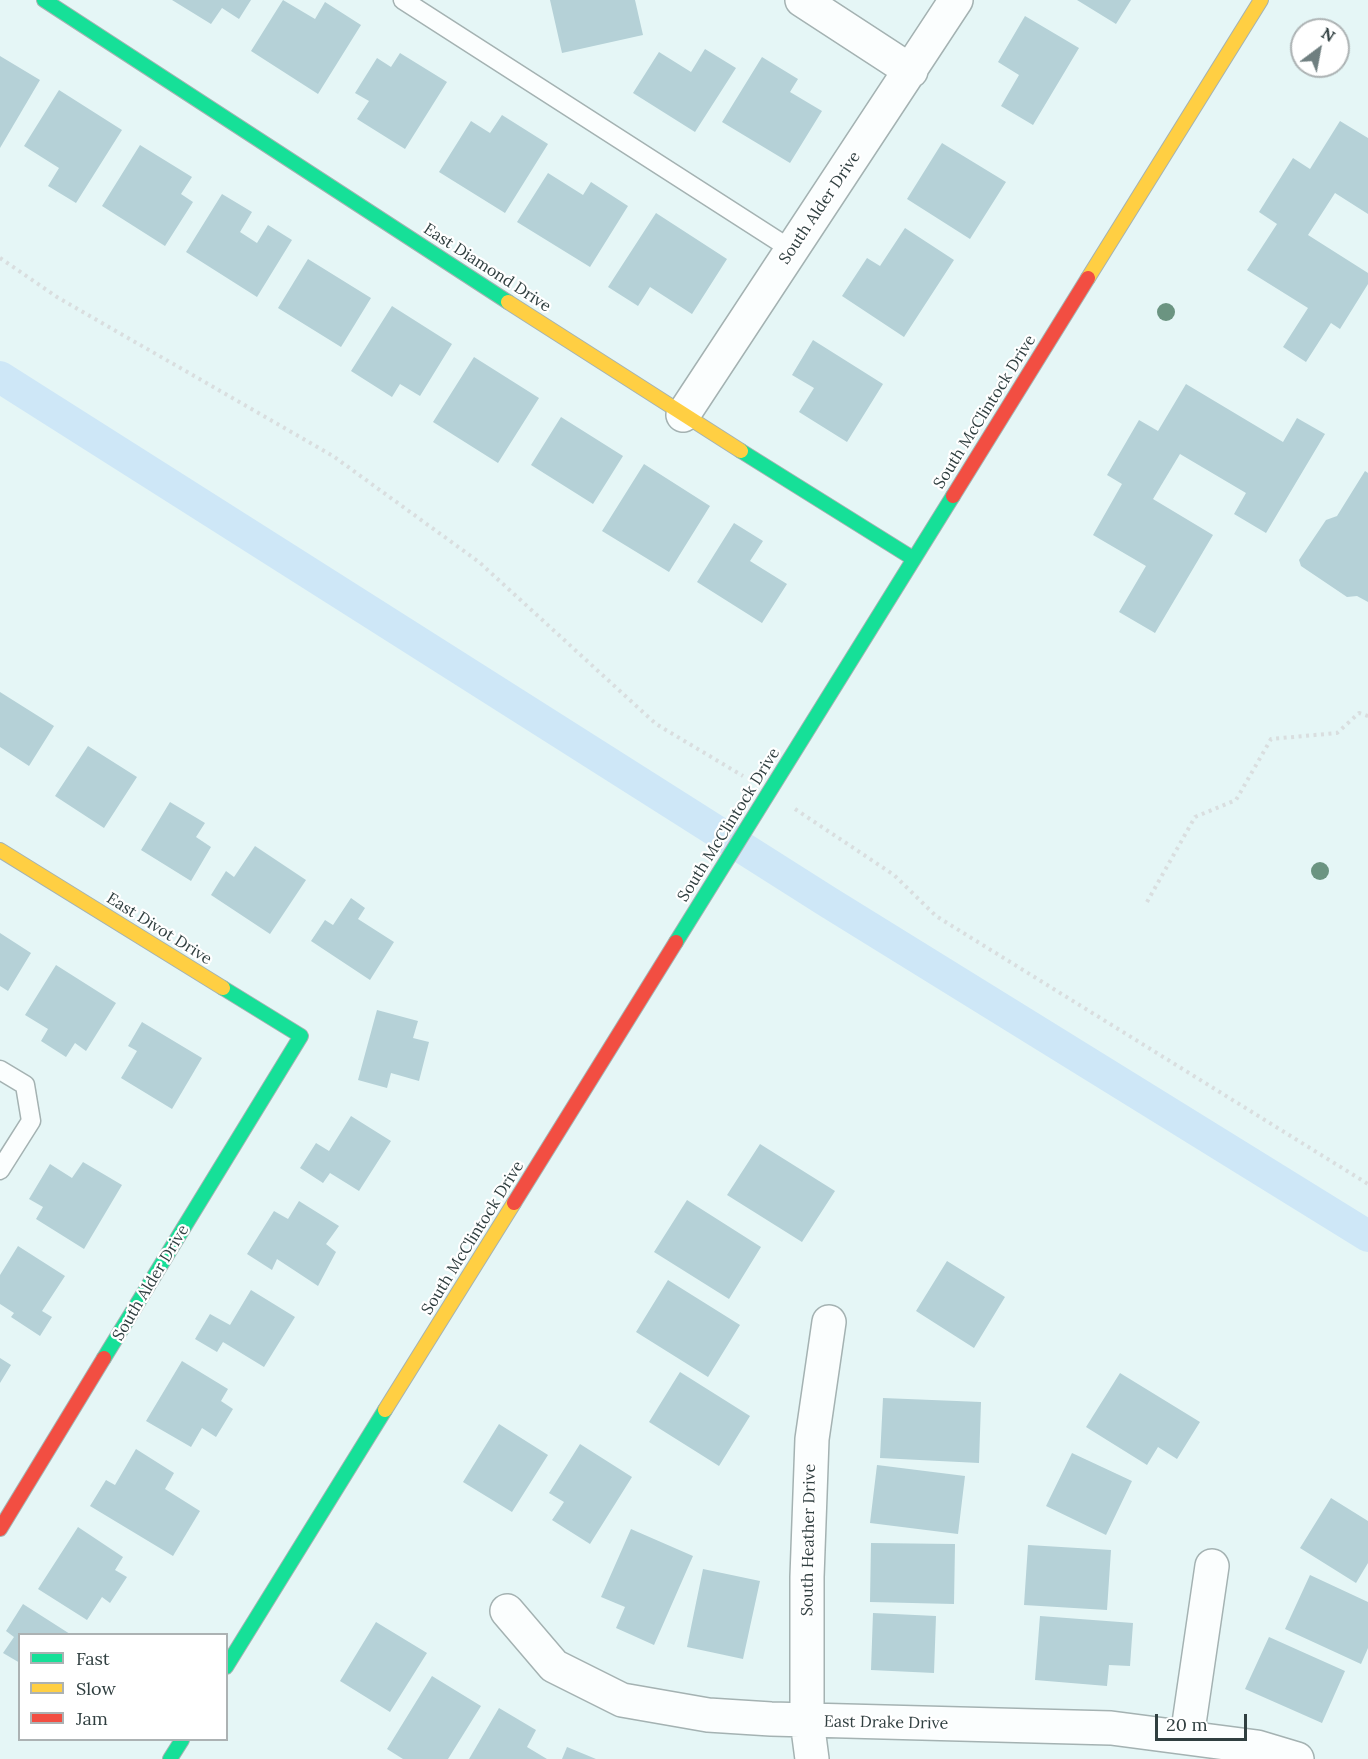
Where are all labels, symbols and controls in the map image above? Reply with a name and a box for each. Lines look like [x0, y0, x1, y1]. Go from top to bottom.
north arrow [1290, 18, 1350, 78]
text: N [1318, 23, 1339, 46]
street label: South Alder Drive [775, 148, 865, 268]
street label: East Diamond Drive [420, 220, 554, 316]
street label: South McClintock Drive [930, 332, 1040, 492]
street label: South McClintock Drive [674, 745, 784, 905]
street label: East Divot Drive [103, 889, 215, 969]
street label: South McClintock Drive [418, 1158, 528, 1318]
street label: South Alder Drive [109, 1222, 193, 1344]
street label: South Heather Drive [798, 1464, 820, 1616]
legend [18, 1633, 228, 1741]
text: Fast [76, 1647, 110, 1670]
text: Slow [76, 1677, 116, 1700]
scale bar [1158, 1702, 1250, 1740]
text: Jam [76, 1707, 108, 1730]
street label: East Drake Drive [824, 1712, 948, 1734]
text: 20 m [1166, 1713, 1208, 1736]

